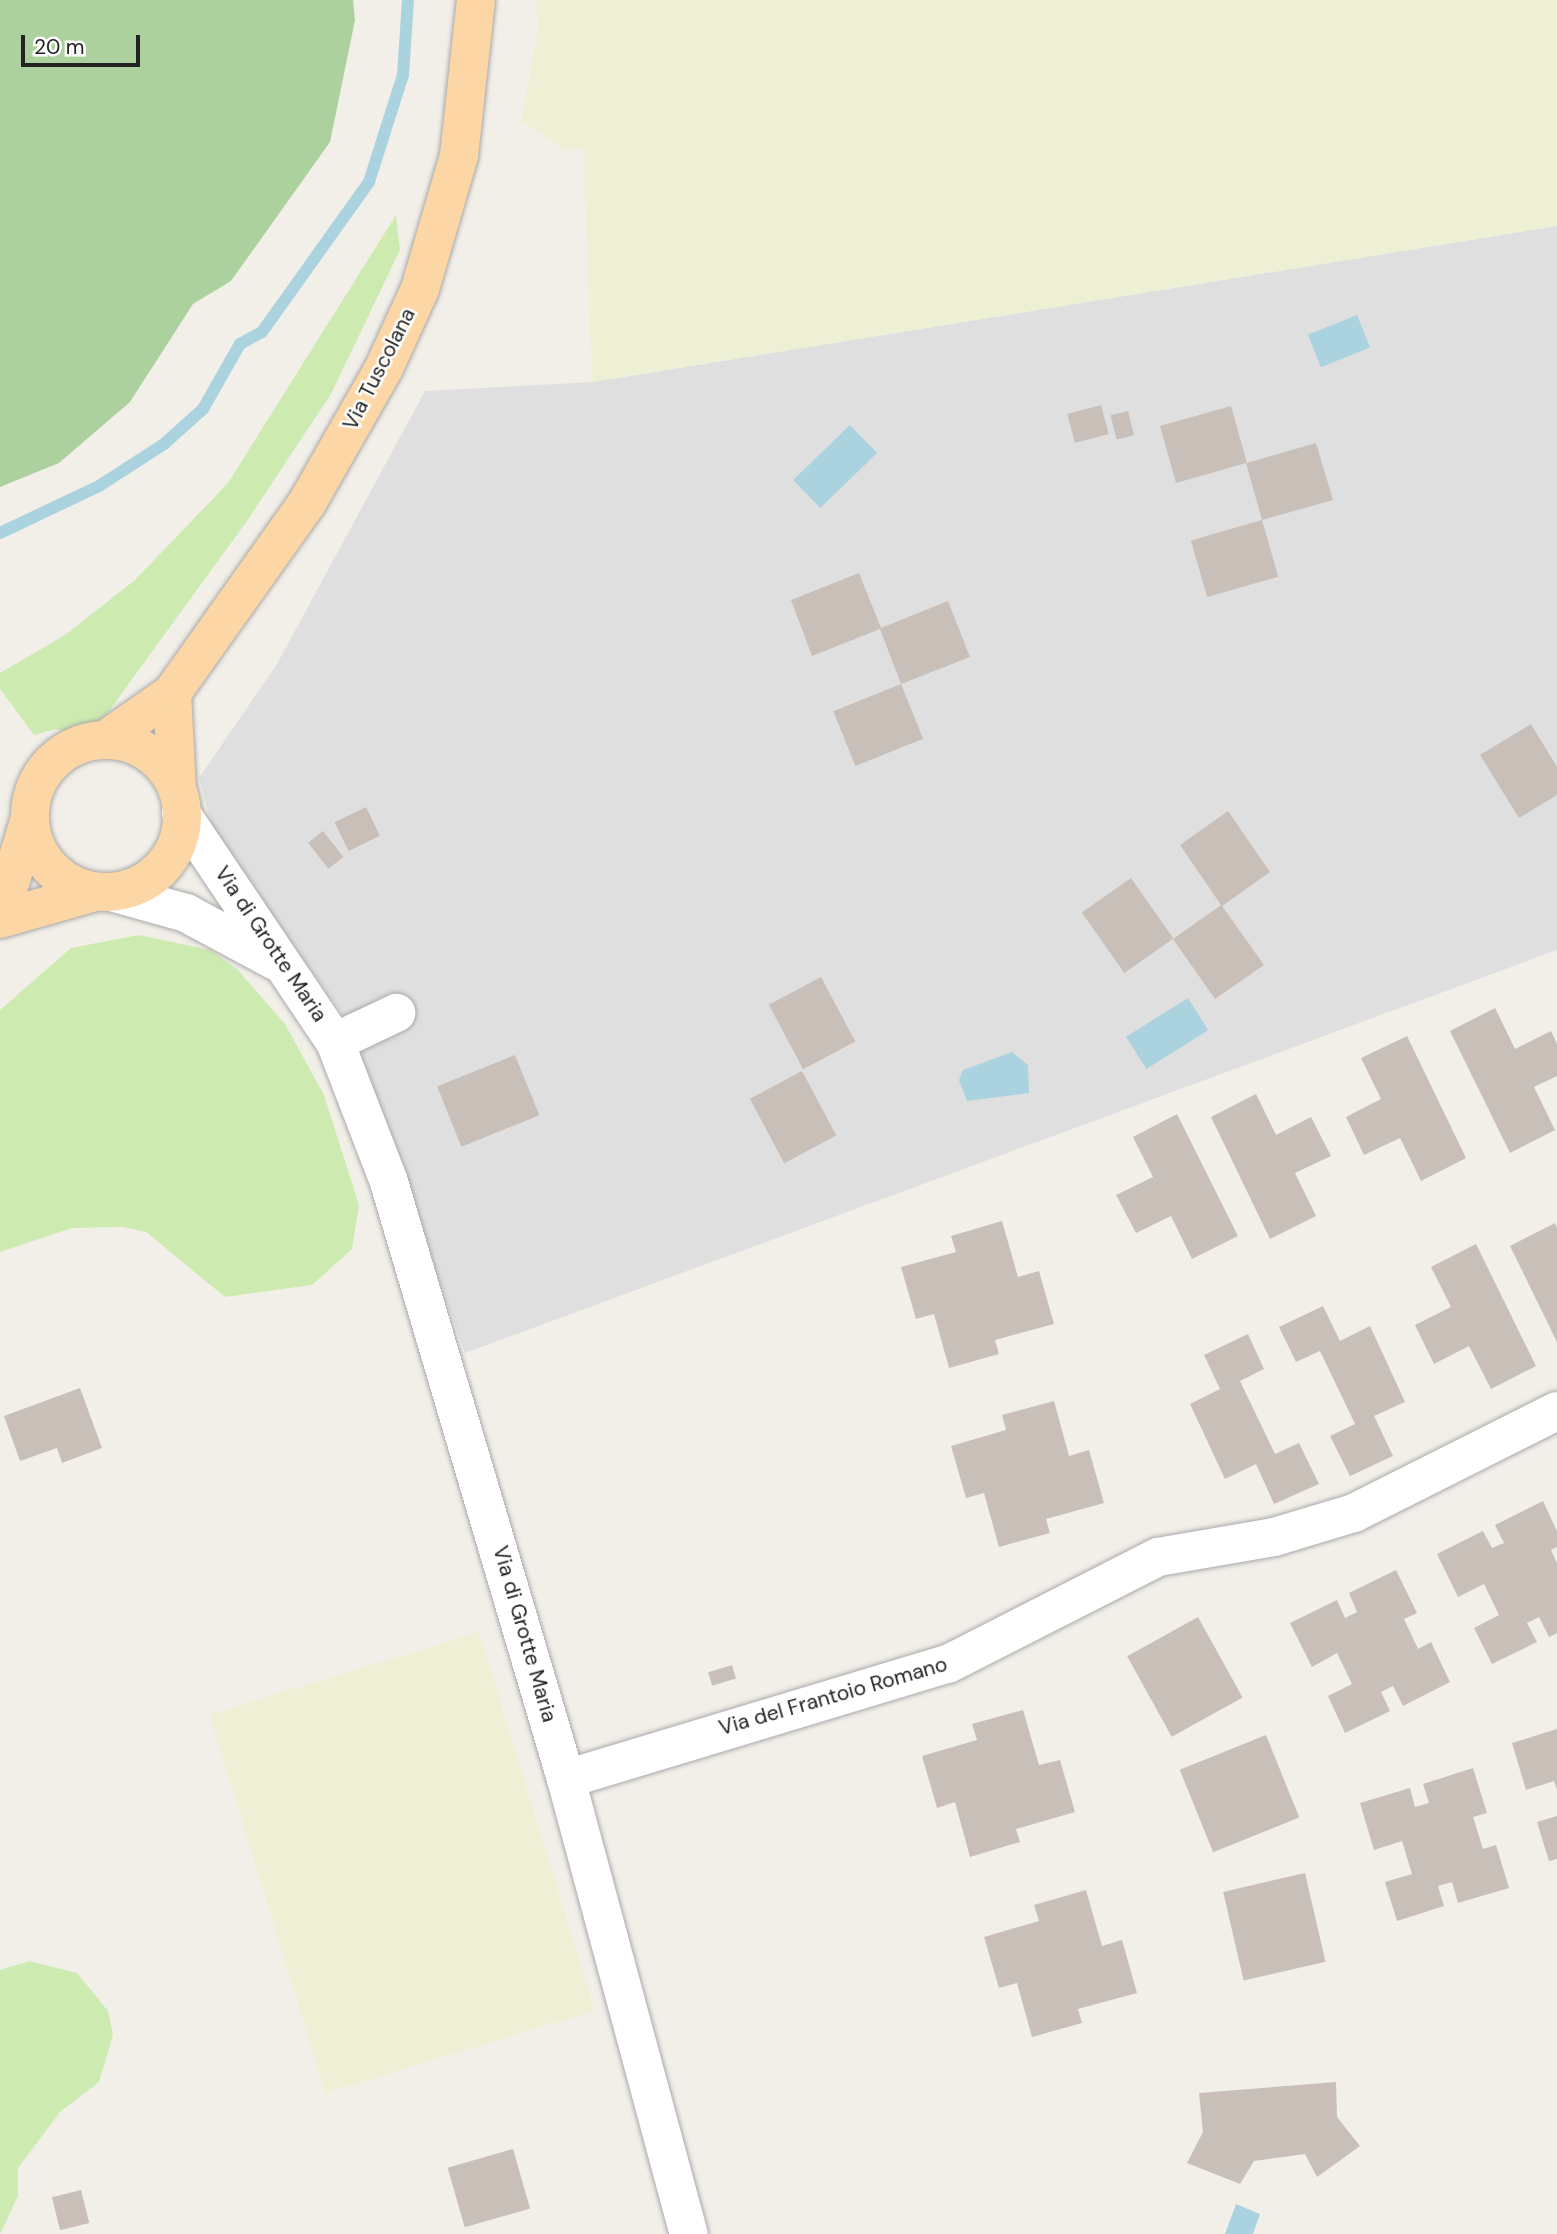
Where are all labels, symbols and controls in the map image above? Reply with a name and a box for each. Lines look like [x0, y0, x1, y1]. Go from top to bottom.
scale bar [24, 21, 144, 65]
text: 20 m [34, 33, 85, 61]
street label: Via Tuscolana [337, 304, 421, 434]
street label: Via di Grotte Maria [210, 861, 332, 1027]
street label: Via di Grotte Maria [488, 1543, 562, 1725]
street label: Via del Frantoio Romano [716, 1651, 950, 1741]

